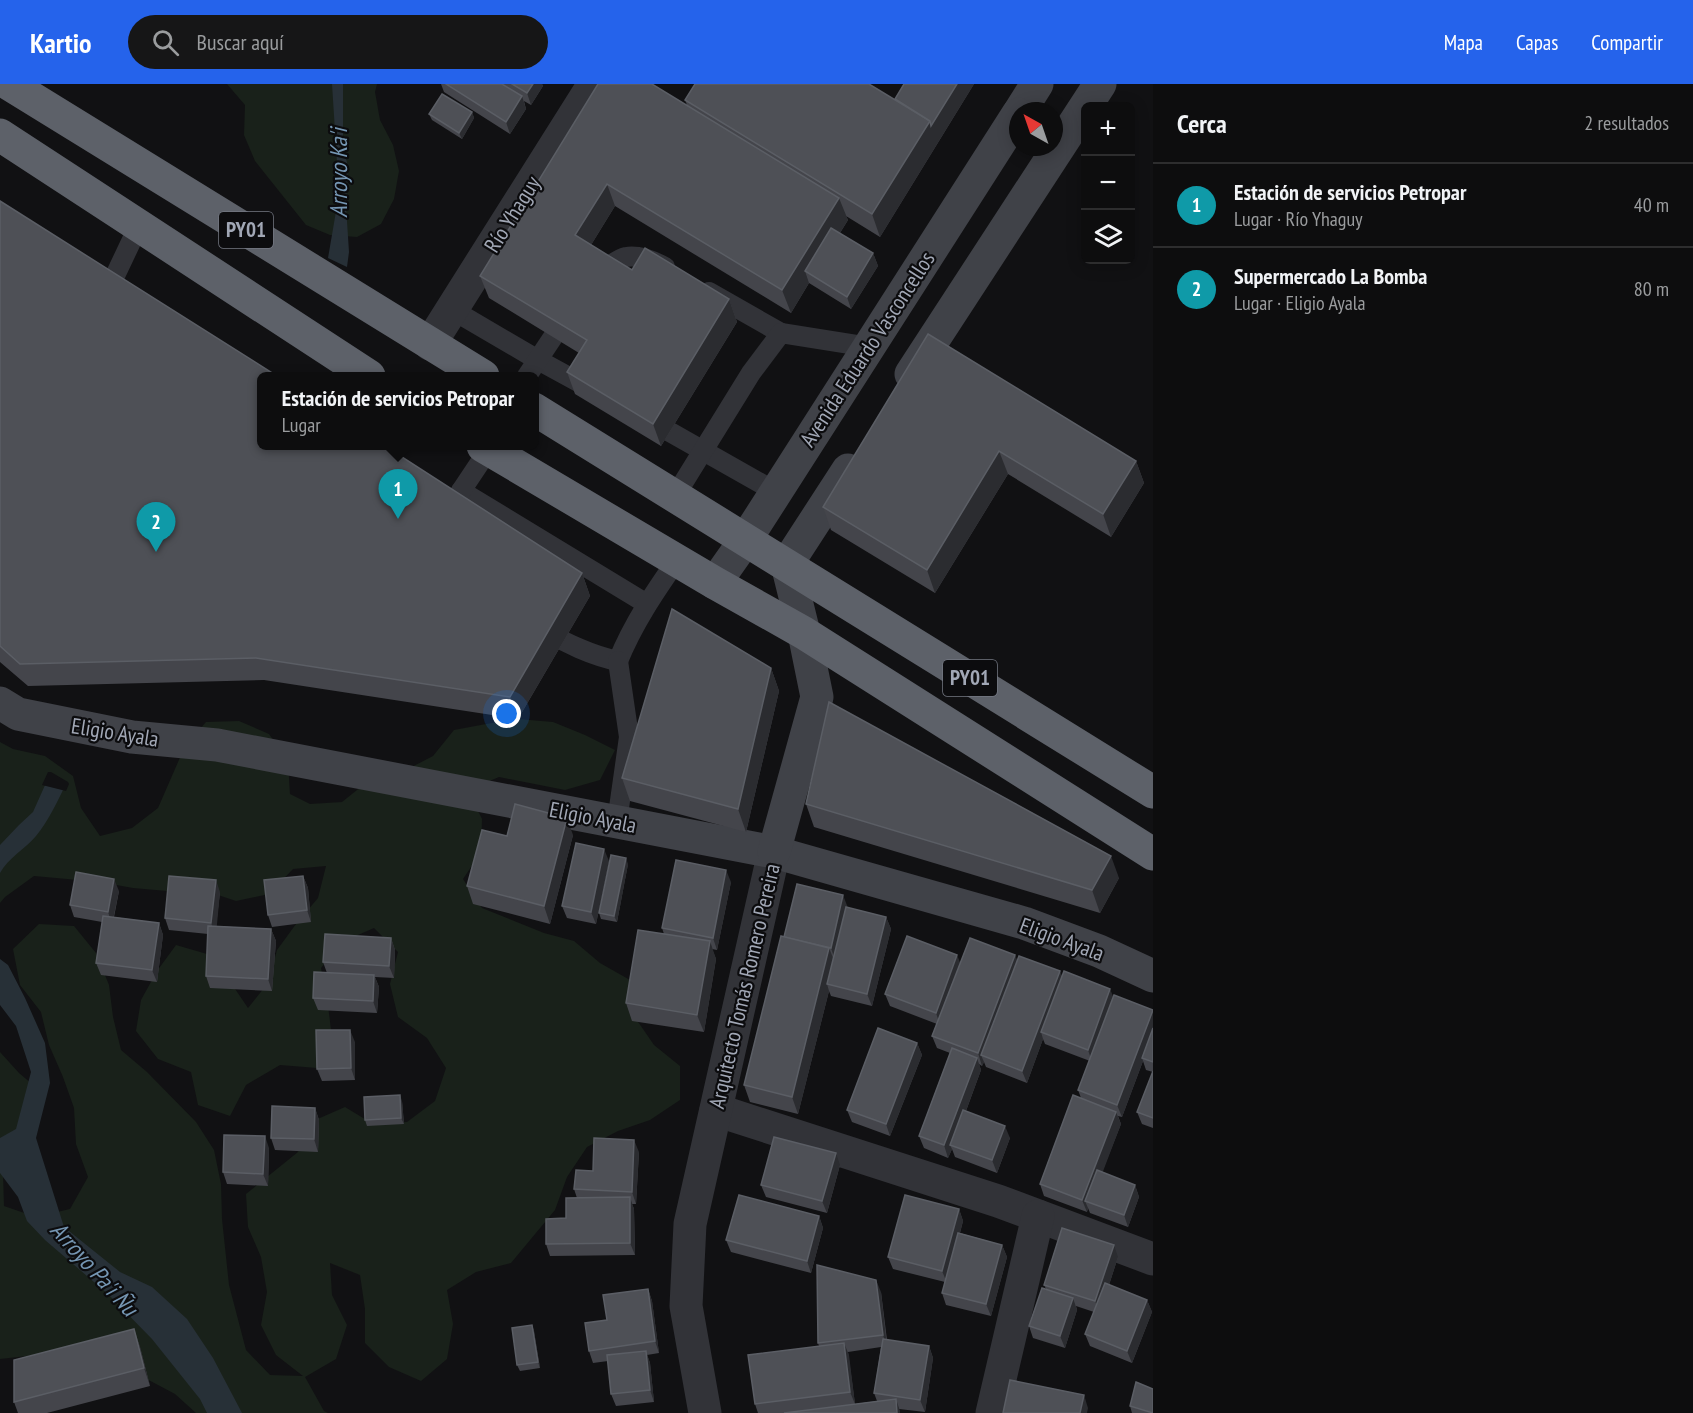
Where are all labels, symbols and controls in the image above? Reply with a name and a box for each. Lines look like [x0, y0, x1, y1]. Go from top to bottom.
search box [128, 15, 548, 69]
text: Kartio [30, 24, 92, 61]
icon: search [149, 26, 182, 59]
text: Buscar aquí [197, 28, 284, 56]
text: Mapa [1444, 29, 1483, 56]
text: Capas [1516, 29, 1558, 56]
text: Compartir [1591, 29, 1663, 56]
north arrow [1009, 102, 1063, 156]
map controls [1081, 102, 1135, 264]
button: + [1081, 102, 1135, 156]
text: Cerca [1177, 107, 1227, 140]
text: 2 resultados [1584, 110, 1669, 136]
water label: Arroyo Ka'i [323, 126, 354, 218]
button: − [1081, 156, 1135, 210]
street label: Río Yhaguy [478, 170, 547, 257]
text: Estación de servicios Petropar [1234, 178, 1466, 206]
text: 1 [1192, 192, 1201, 218]
text: 40 m [1634, 192, 1669, 218]
text: Lugar · Río Yhaguy [1234, 206, 1363, 232]
button: layers [1081, 210, 1135, 264]
road number: PY01 [219, 212, 273, 248]
street label: Avenida Eduardo Vasconcellos [793, 246, 941, 452]
text: Supermercado La Bomba [1234, 262, 1427, 290]
text: 2 [1192, 276, 1201, 302]
text: 80 m [1634, 276, 1669, 302]
text: Lugar · Eligio Ayala [1234, 290, 1365, 316]
popup [257, 372, 539, 450]
text: Estación de servicios Petropar [282, 384, 514, 412]
text: Lugar [282, 412, 321, 438]
pin: 1 [378, 470, 418, 519]
pin: 2 [136, 502, 176, 552]
road number: PY01 [943, 660, 997, 696]
your location [492, 699, 521, 728]
street label: Eligio Ayala [69, 711, 161, 753]
street label: Eligio Ayala [547, 795, 639, 839]
street label: Arquitecto Tomás Romero Pereira [702, 861, 786, 1111]
street label: Eligio Ayala [1016, 911, 1108, 967]
water label: Arroyo Pa'i Ñu [44, 1215, 146, 1324]

